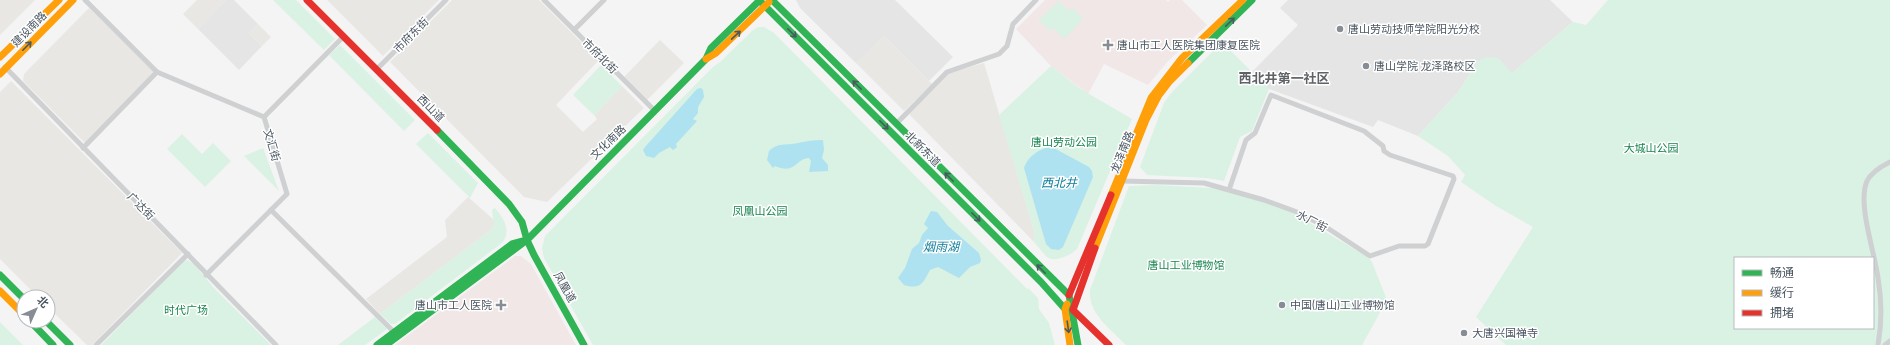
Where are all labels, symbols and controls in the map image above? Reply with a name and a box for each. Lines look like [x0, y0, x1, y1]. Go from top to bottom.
street label: 建设南路 [8, 8, 50, 50]
street label: 市府东街 [390, 14, 432, 56]
one-way arrow [1225, 17, 1235, 27]
place label: 唐山劳动技师学院阳光分校 [1348, 21, 1480, 37]
marker: 唐山劳动技师学院阳光分校 [1335, 24, 1345, 34]
one-way arrow [787, 28, 797, 38]
one-way arrow [731, 30, 741, 40]
street label: 市府北街 [579, 35, 621, 77]
place label: 唐山市工人医院集团康复医院 [1117, 37, 1260, 53]
marker: 唐山市工人医院集团康复医院 [1102, 39, 1114, 51]
one-way arrow [22, 41, 32, 51]
place label: 唐山学院 龙泽路校区 [1374, 58, 1475, 74]
marker: 唐山学院 龙泽路校区 [1361, 61, 1371, 71]
district label: 西北井第一社区 [1238, 68, 1330, 88]
one-way arrow [852, 80, 862, 90]
street label: 西山道 [414, 91, 448, 125]
one-way arrow [879, 120, 889, 130]
street label: 文化南路 [587, 121, 629, 163]
street label: 文汇街 [260, 127, 284, 163]
street label: 北新东道 [902, 128, 944, 170]
street label: 龙泽南路 [1106, 129, 1138, 175]
park label: 唐山劳动公园 [1031, 134, 1097, 150]
park label: 大城山公园 [1624, 140, 1679, 156]
one-way arrow [944, 172, 954, 182]
water label: 西北井 [1041, 173, 1078, 192]
street label: 广达街 [124, 189, 158, 223]
park label: 凤凰山公园 [733, 203, 788, 219]
street label: 水厂街 [1294, 206, 1330, 236]
one-way arrow [971, 212, 981, 222]
water label: 烟雨湖 [923, 237, 961, 256]
park label: 唐山工业博物馆 [1148, 257, 1225, 273]
legend [1734, 257, 1874, 329]
text: 畅通 [1770, 263, 1794, 282]
one-way arrow [1036, 264, 1046, 274]
street label: 凤凰道 [550, 269, 580, 305]
text: 缓行 [1770, 283, 1794, 302]
north arrow [16, 289, 56, 329]
text: 北 [34, 292, 53, 311]
place label: 唐山市工人医院 [415, 297, 492, 313]
place label: 中国(唐山)工业博物馆 [1290, 297, 1395, 313]
marker: 唐山市工人医院 [495, 299, 507, 311]
marker: 中国(唐山)工业博物馆 [1277, 300, 1287, 310]
park label: 时代广场 [164, 302, 208, 318]
text: 拥堵 [1770, 303, 1794, 322]
one-way arrow [1064, 320, 1072, 333]
place label: 大唐兴国禅寺 [1472, 325, 1538, 341]
marker: 大唐兴国禅寺 [1459, 328, 1469, 338]

